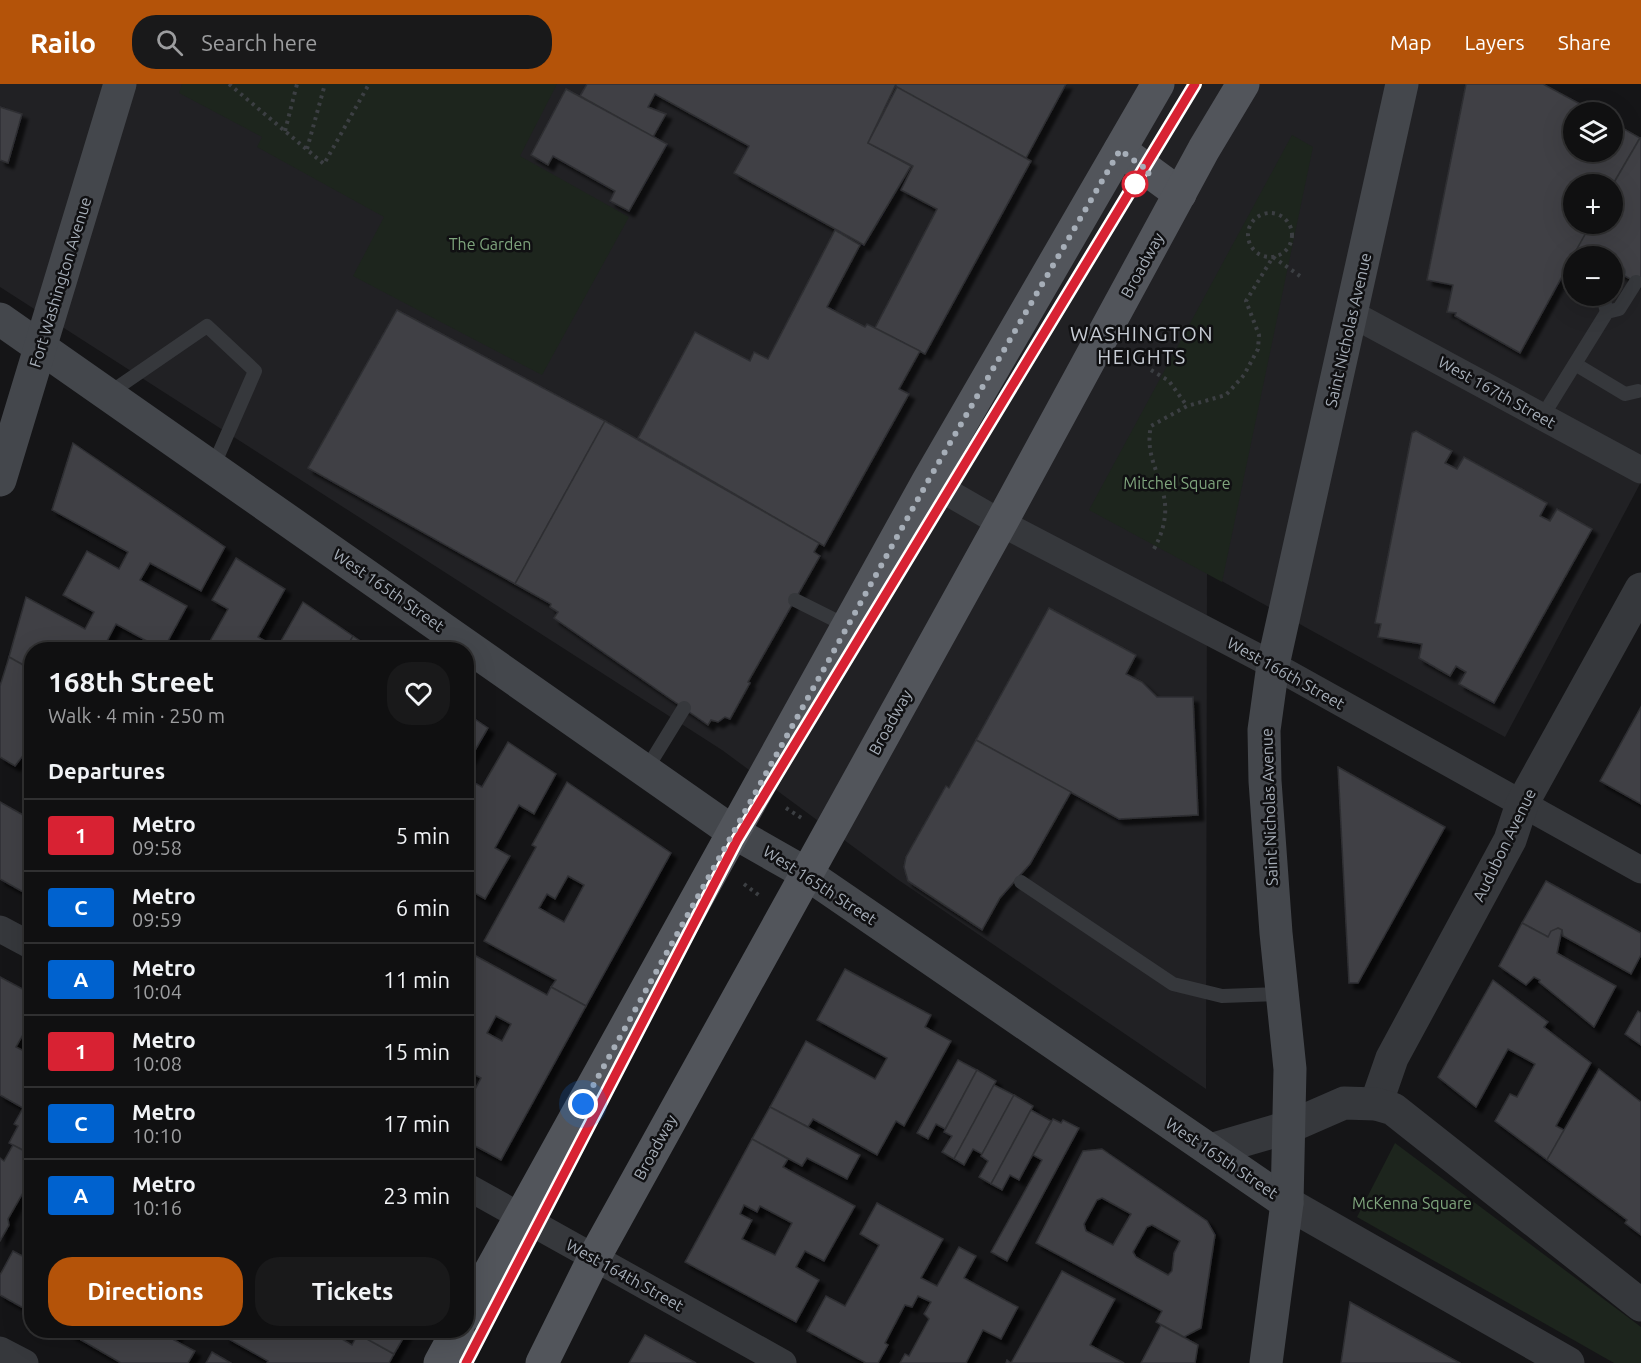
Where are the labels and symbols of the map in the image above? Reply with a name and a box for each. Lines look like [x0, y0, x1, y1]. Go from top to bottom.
unlabelled marker [1122, 171, 1148, 197]
street label: Fort Washington Avenue [26, 195, 94, 369]
street label: Broadway [1117, 229, 1167, 301]
park label: The Garden [449, 235, 531, 253]
street label: Saint Nicholas Avenue [1321, 251, 1375, 409]
district label: WASHINGTON HEIGHTS [1070, 322, 1214, 368]
street label: West 167th Street [1435, 352, 1559, 432]
park label: Mitchel Square [1123, 474, 1231, 492]
street label: West 165th Street [330, 545, 448, 635]
street label: West 166th Street [1224, 633, 1348, 713]
street label: Broadway [865, 686, 915, 758]
street label: Saint Nicholas Avenue [1257, 728, 1281, 886]
street label: Audubon Avenue [1469, 786, 1539, 904]
street label: West 165th Street [760, 842, 880, 929]
your location [568, 1089, 598, 1119]
street label: Broadway [630, 1111, 680, 1183]
street label: West 165th Street [1163, 1114, 1282, 1203]
park label: McKenna Square [1352, 1194, 1472, 1212]
street label: West 164th Street [563, 1235, 687, 1315]

